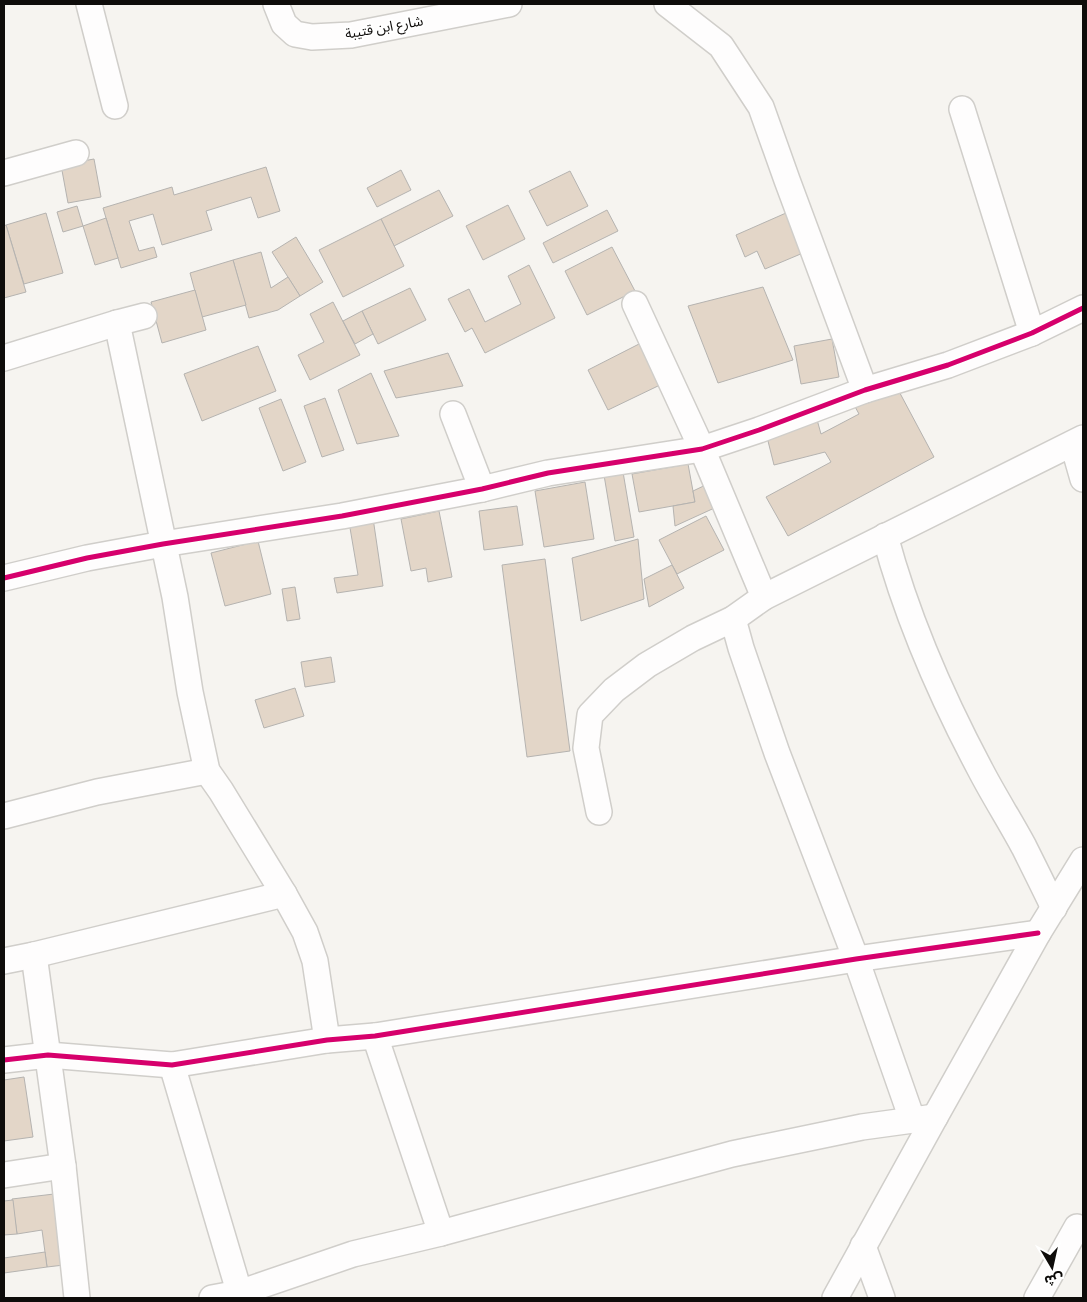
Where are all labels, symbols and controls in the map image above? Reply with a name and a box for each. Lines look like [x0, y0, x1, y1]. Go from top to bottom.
street label: شارع ابن قتيبة [343, 11, 425, 45]
north arrow [1027, 1242, 1077, 1292]
text: ش [1043, 1270, 1065, 1290]

